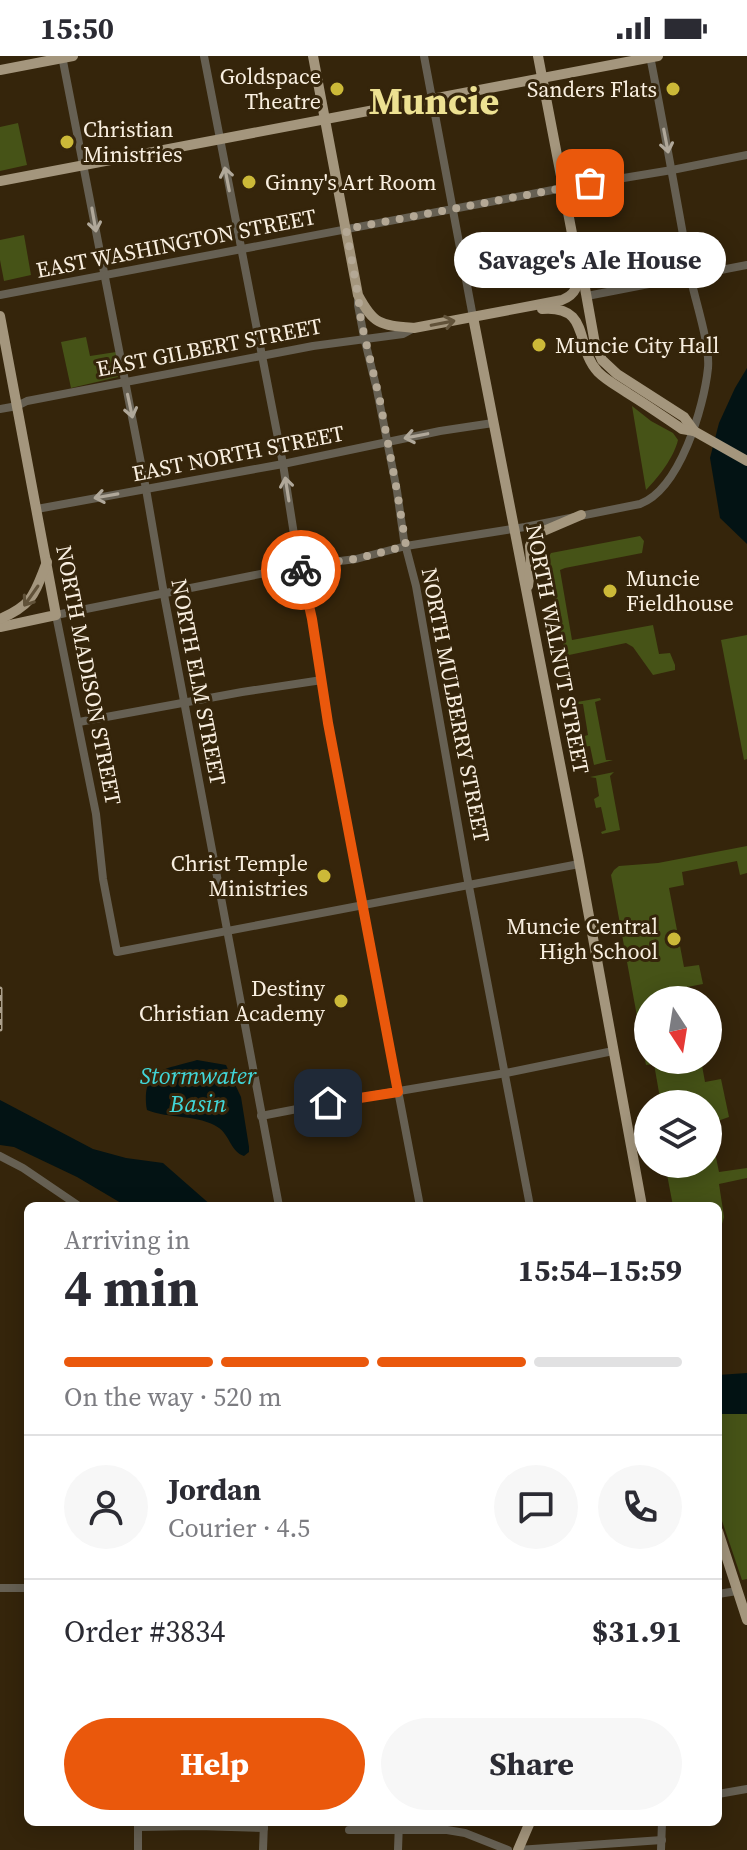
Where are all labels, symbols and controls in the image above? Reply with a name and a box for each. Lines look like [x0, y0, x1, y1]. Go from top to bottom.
text: 15:50 [40, 8, 114, 49]
place label: Goldspace Theatre [220, 61, 321, 116]
place label: Sanders Flats [527, 74, 657, 104]
district label: Muncie [369, 75, 499, 127]
marker: Goldspace Theatre [328, 80, 346, 98]
marker: Sanders Flats [664, 80, 682, 98]
place label: Christian Ministries [83, 114, 183, 169]
one-way arrow [660, 128, 675, 153]
marker: Christian Ministries [58, 133, 76, 151]
pin [556, 149, 624, 217]
icon: bag [568, 161, 612, 205]
one-way arrow [219, 167, 234, 193]
place label: Ginny's Art Room [265, 167, 437, 197]
marker: Ginny's Art Room [240, 173, 258, 191]
street label: EAST WASHINGTON STREET [33, 201, 319, 285]
one-way arrow [88, 207, 103, 232]
callout: Savage's Ale House [454, 231, 726, 287]
text: Savage's Ale House [479, 242, 702, 278]
street label: EAST GILBERT STREET [94, 310, 324, 384]
one-way arrow [430, 314, 456, 329]
place label: Muncie City Hall [555, 330, 719, 360]
marker: Muncie City Hall [530, 336, 548, 354]
one-way arrow [123, 393, 138, 418]
street label: EAST NORTH STREET [129, 418, 347, 488]
one-way arrow [404, 429, 429, 444]
one-way arrow [279, 477, 294, 503]
one-way arrow [94, 490, 119, 505]
street label: NORTH WALNUT STREET [519, 522, 597, 776]
courier [261, 530, 341, 610]
street label: NORTH MADISON STREET [49, 543, 129, 807]
icon: bike [279, 548, 323, 592]
place label: Muncie Fieldhouse [626, 563, 734, 618]
street label: NORTH MULBERRY STREET [415, 565, 497, 845]
street label: NORTH ELM STREET [164, 576, 234, 788]
marker: Muncie Fieldhouse [601, 582, 619, 600]
one-way arrow [23, 584, 39, 606]
place label: Christ Temple Ministries [171, 848, 308, 903]
marker: Christ Temple Ministries [315, 867, 333, 885]
place label: Muncie Central High School [507, 911, 658, 966]
marker: Muncie Central High School [665, 930, 683, 948]
place label: Destiny Christian Academy [139, 973, 326, 1028]
north arrow [634, 986, 722, 1074]
map controls [634, 986, 722, 1178]
marker: Destiny Christian Academy [332, 992, 350, 1010]
water label: Stormwater Basin [140, 1059, 258, 1120]
pin [294, 1069, 362, 1137]
icon: home [306, 1081, 350, 1125]
button: layers [634, 1090, 722, 1178]
text: Arriving in [64, 1222, 190, 1258]
text: 15:54–15:59 [518, 1250, 682, 1291]
text: 4 min [64, 1252, 199, 1323]
text: On the way · 520 m [64, 1379, 282, 1415]
button: person [64, 1465, 148, 1549]
button: chat [494, 1465, 578, 1549]
button: phone [598, 1465, 682, 1549]
text: Jordan [168, 1469, 261, 1510]
text: Courier · 4.5 [168, 1510, 310, 1546]
text: Order #3834 [64, 1611, 225, 1652]
text: $31.91 [592, 1611, 682, 1652]
button: Help [64, 1718, 365, 1810]
button: Share [381, 1718, 682, 1810]

